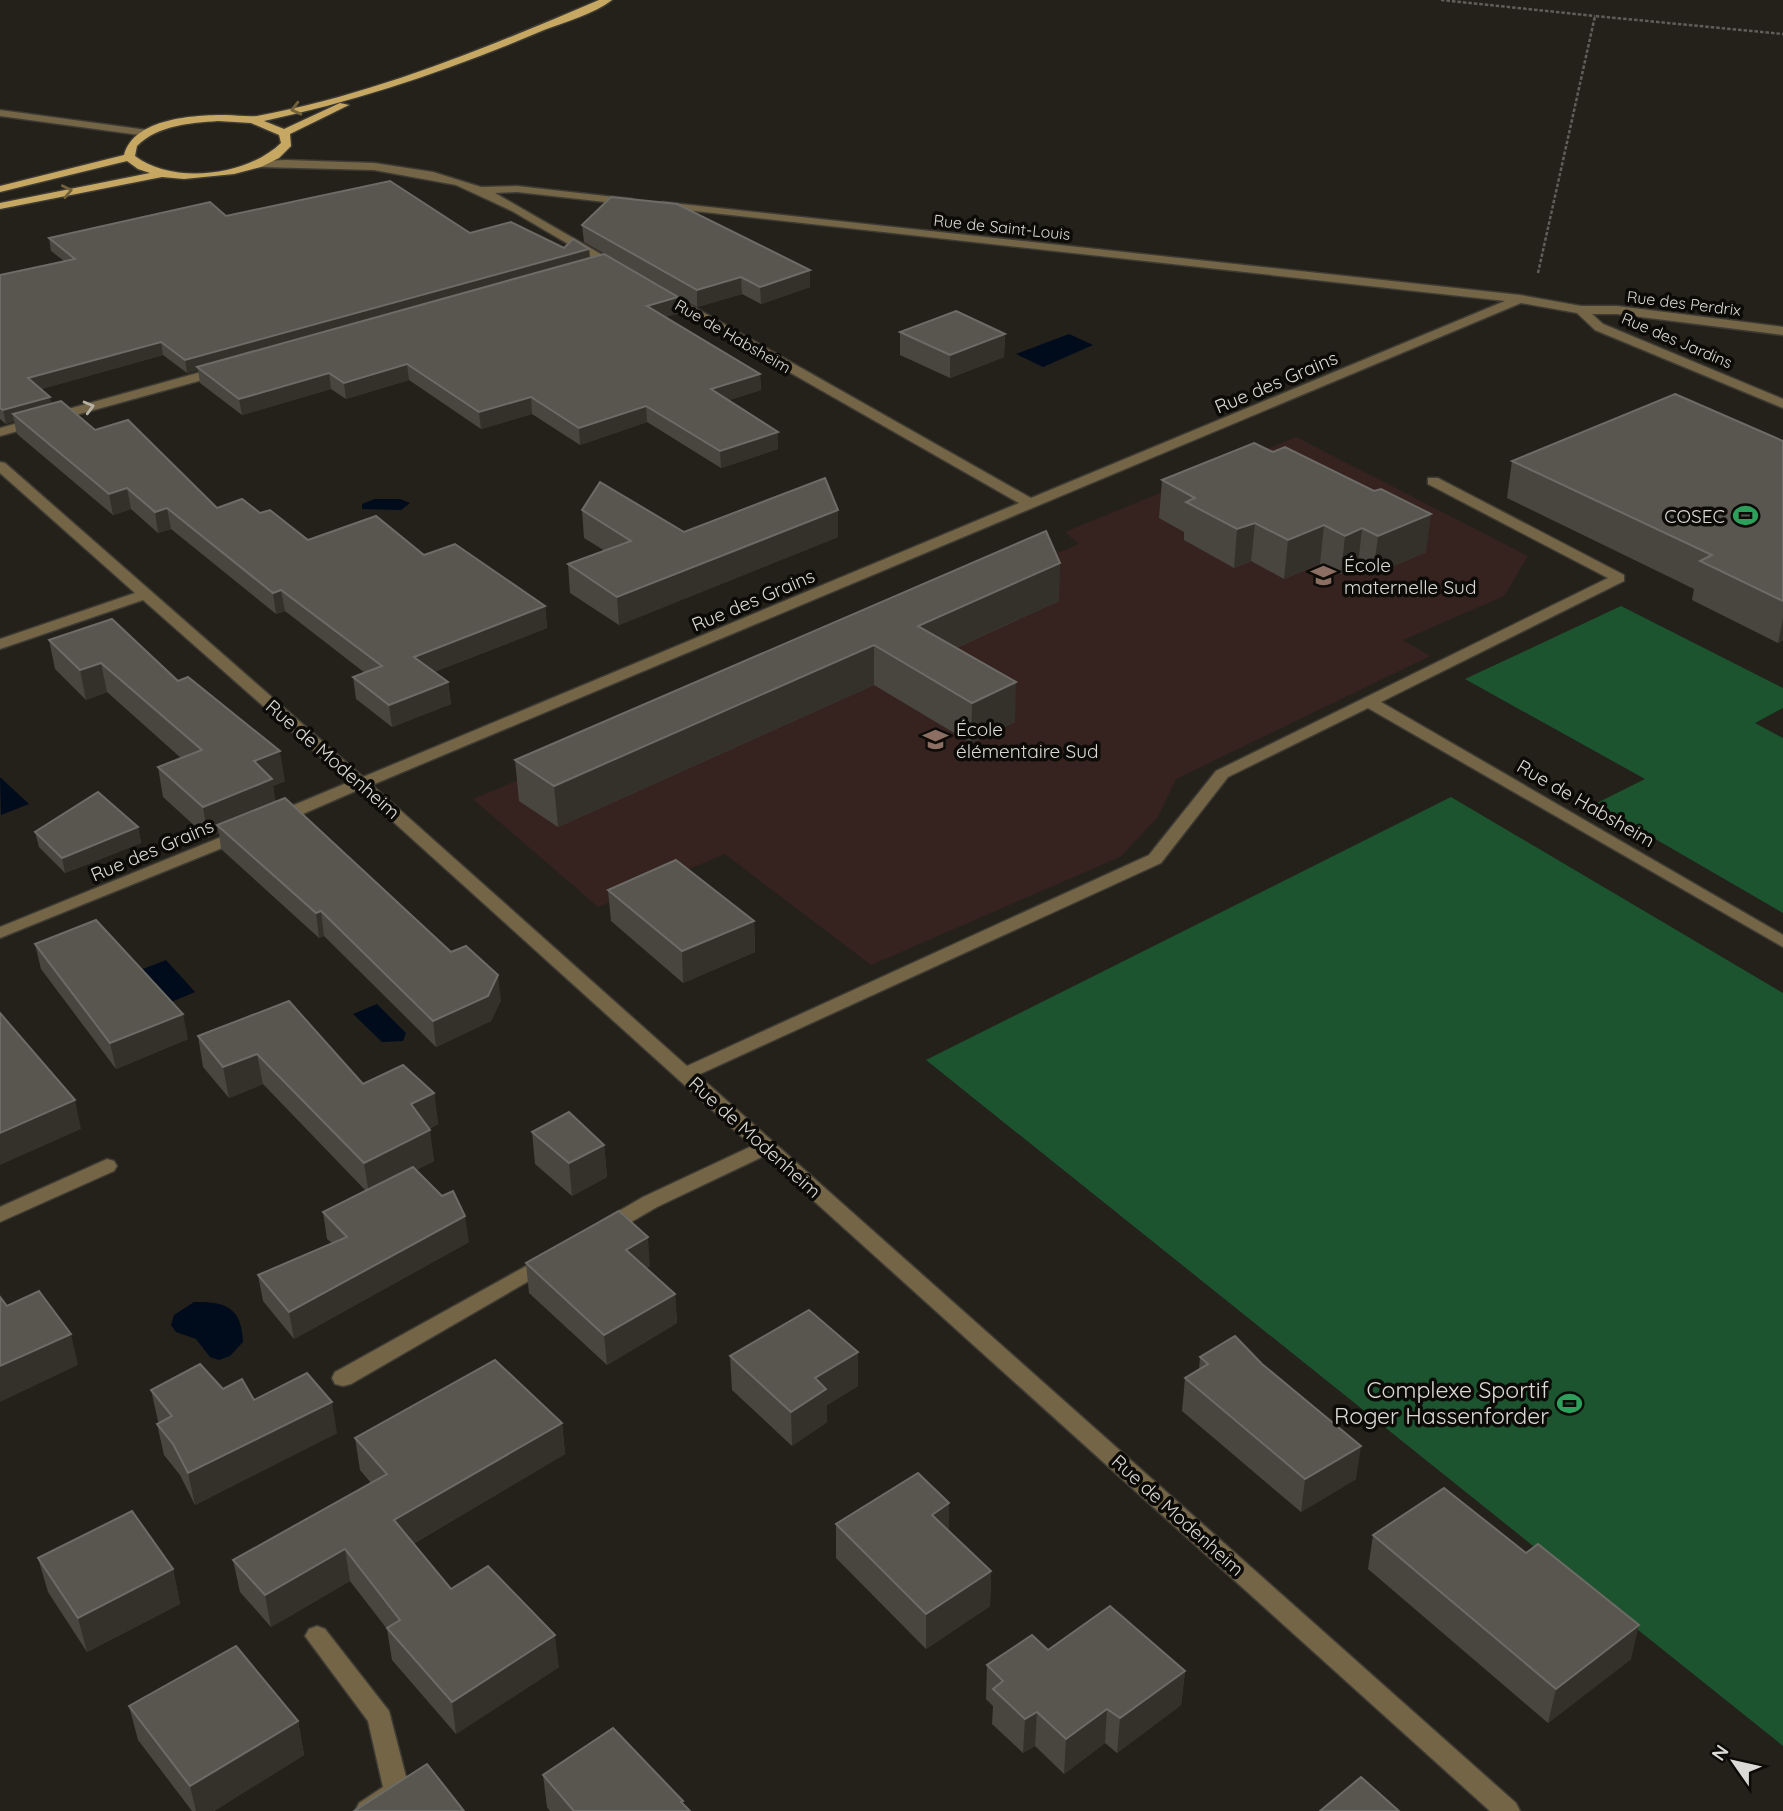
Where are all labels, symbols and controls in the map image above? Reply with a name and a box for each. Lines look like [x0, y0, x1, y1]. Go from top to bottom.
one-way arrow [290, 101, 302, 115]
one-way arrow [61, 185, 73, 200]
street label: Rue de Saint-Louis [933, 210, 1071, 244]
street label: Rue des Perdrix [1626, 286, 1743, 320]
street label: Rue de Habsheim [671, 295, 795, 377]
street label: Rue des Jardins [1619, 308, 1735, 372]
street label: Rue des Grains [1211, 345, 1341, 419]
one-way arrow [83, 401, 95, 415]
sports icon: COSEC [1731, 502, 1759, 530]
place label: COSEC [1664, 504, 1725, 528]
place label: École maternelle Sud [1344, 553, 1476, 599]
school or university icon: École maternelle Sud [1310, 562, 1338, 590]
street label: Rue des Grains [688, 563, 818, 637]
street label: Rue de Modenheim [261, 694, 405, 824]
place label: École élémentaire Sud [956, 717, 1099, 763]
school or university icon: École élémentaire Sud [922, 726, 950, 754]
street label: Rue de Habsheim [1513, 754, 1659, 852]
street label: Rue des Grains [87, 813, 217, 887]
street label: Rue de Modenheim [684, 1071, 826, 1203]
place label: Complexe Sportif Roger Hassenforder [1334, 1375, 1549, 1430]
sports icon: Complexe Sportif Roger Hassenforder [1555, 1389, 1583, 1417]
street label: Rue de Modenheim [1107, 1449, 1249, 1581]
north arrow [1699, 1727, 1769, 1797]
text: N [1706, 1740, 1734, 1765]

